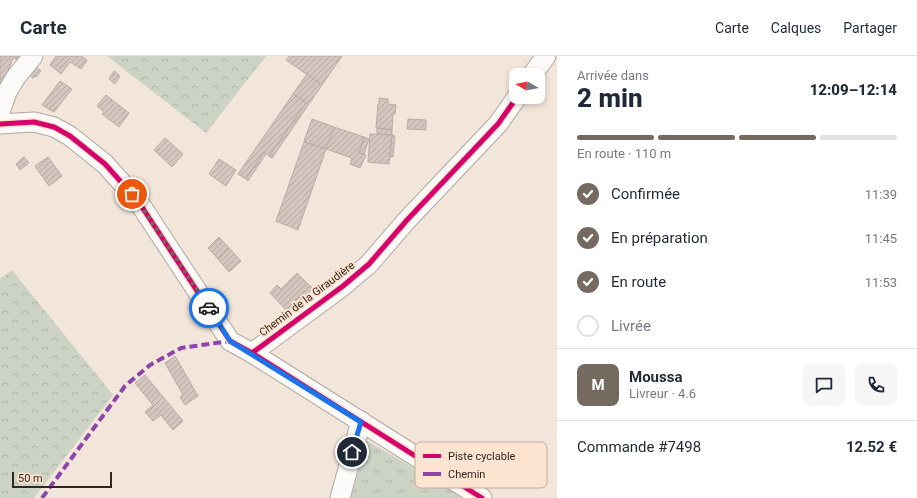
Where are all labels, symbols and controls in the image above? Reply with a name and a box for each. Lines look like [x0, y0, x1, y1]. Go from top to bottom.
text: Carte [20, 16, 67, 39]
text: Carte [715, 20, 749, 36]
text: Calques [771, 20, 821, 36]
text: Partager [843, 20, 897, 36]
north arrow [509, 68, 545, 104]
map controls [509, 68, 545, 104]
text: Arrivée dans [577, 68, 649, 83]
text: 12:09–12:14 [810, 81, 897, 99]
text: 2 min [577, 83, 643, 113]
text: En route · 110 m [577, 146, 671, 161]
pin [115, 177, 149, 211]
icon: bag [121, 183, 143, 205]
icon: check [577, 183, 599, 205]
text: Confirmée [611, 185, 680, 203]
text: 11:39 [865, 187, 897, 202]
icon: check [577, 227, 599, 249]
text: En préparation [611, 229, 708, 247]
text: 11:45 [865, 231, 897, 246]
street label: Chemin de la Giraudière [257, 259, 357, 339]
icon: check [577, 271, 599, 293]
text: En route [611, 273, 666, 291]
text: 11:53 [865, 275, 897, 290]
courier [189, 288, 229, 328]
icon: car [198, 297, 220, 319]
text: Livrée [611, 317, 651, 335]
button: chat [803, 364, 845, 406]
button: phone [855, 364, 897, 406]
text: Moussa [629, 368, 682, 386]
text: M [591, 376, 605, 394]
text: Livreur · 4.6 [629, 386, 696, 401]
pin [335, 435, 369, 469]
text: Commande #7498 [577, 438, 701, 456]
text: 12.52 € [846, 438, 897, 456]
icon: home [341, 441, 363, 463]
legend [415, 442, 547, 488]
text: Piste cyclable [448, 450, 516, 463]
text: Chemin [448, 468, 485, 481]
scale bar [12, 470, 112, 489]
text: 50 m [18, 472, 43, 485]

